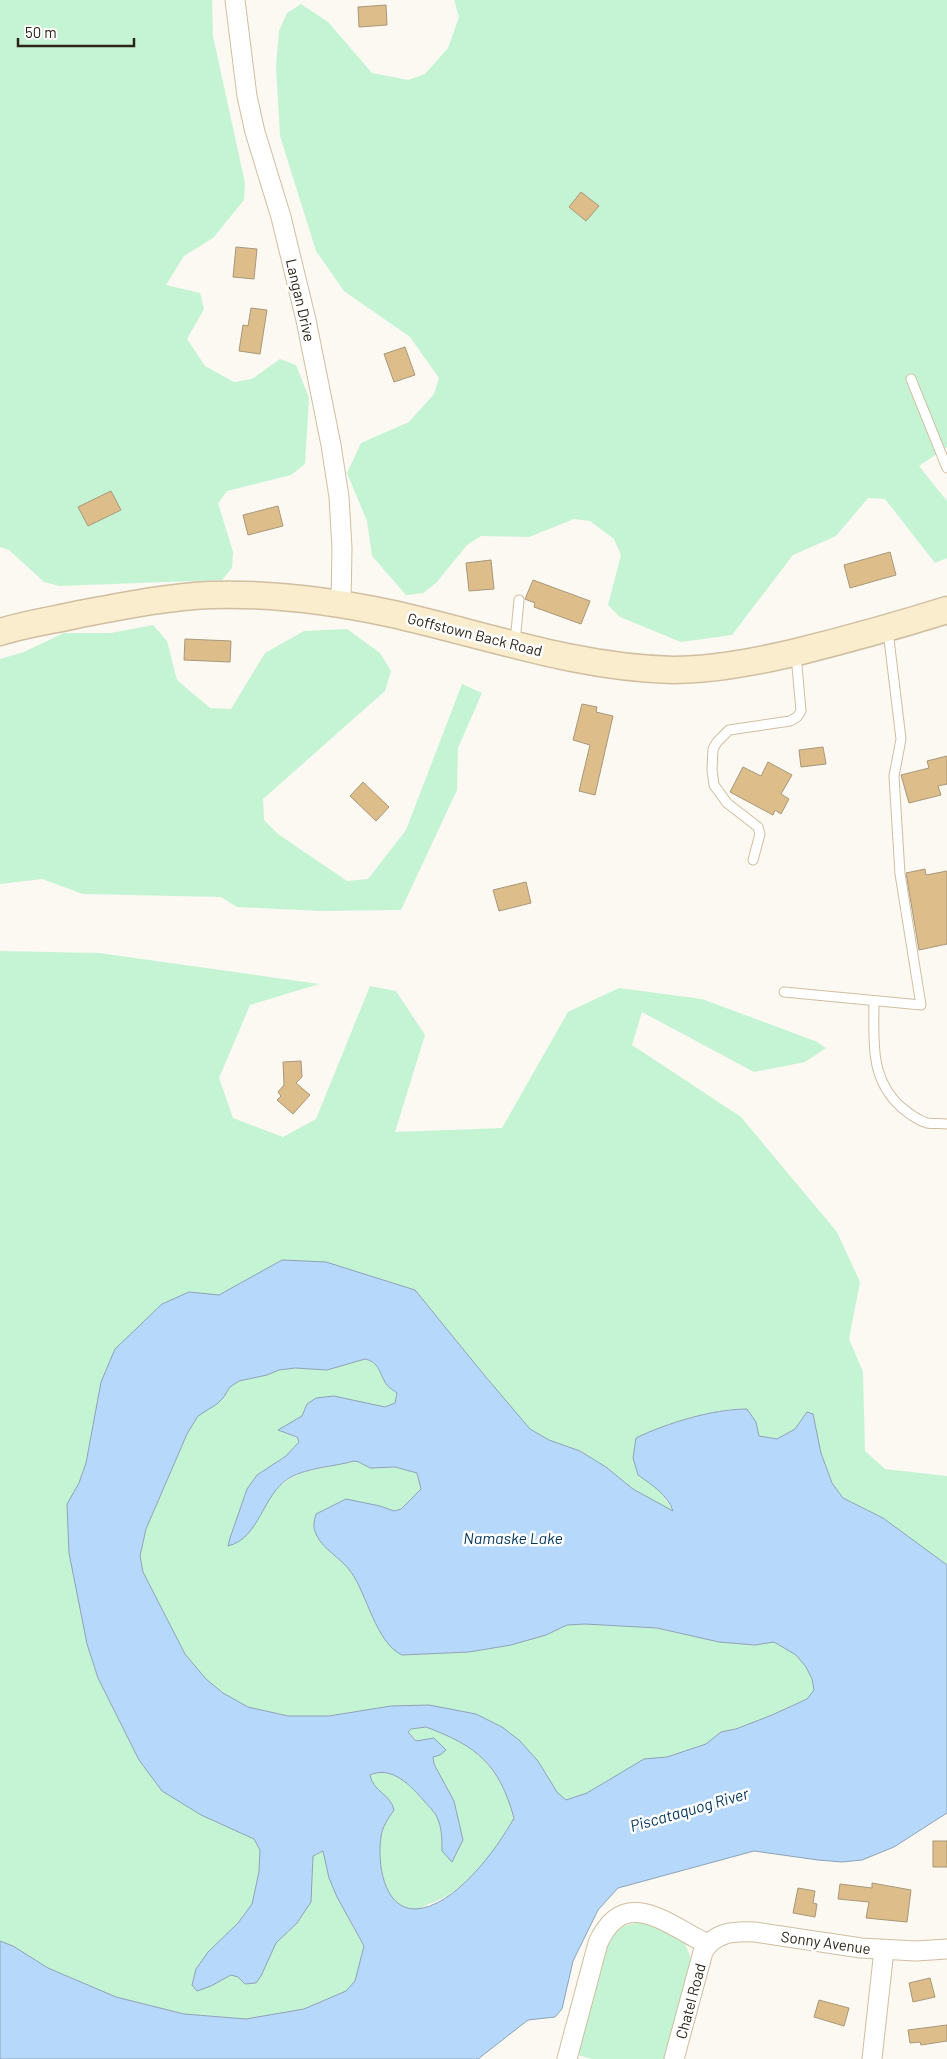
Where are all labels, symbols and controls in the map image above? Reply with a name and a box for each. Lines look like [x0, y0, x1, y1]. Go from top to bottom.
scale bar [18, 15, 134, 47]
text: 50 m [25, 23, 57, 41]
street label: Langan Drive [283, 257, 319, 343]
street label: Goffstown Back Road [406, 609, 544, 659]
water label: Namaske Lake [463, 1528, 563, 1547]
water label: Piscataquog River [628, 1783, 752, 1835]
street label: Sonny Avenue [780, 1927, 872, 1957]
street label: Chatel Road [671, 1961, 709, 2041]

